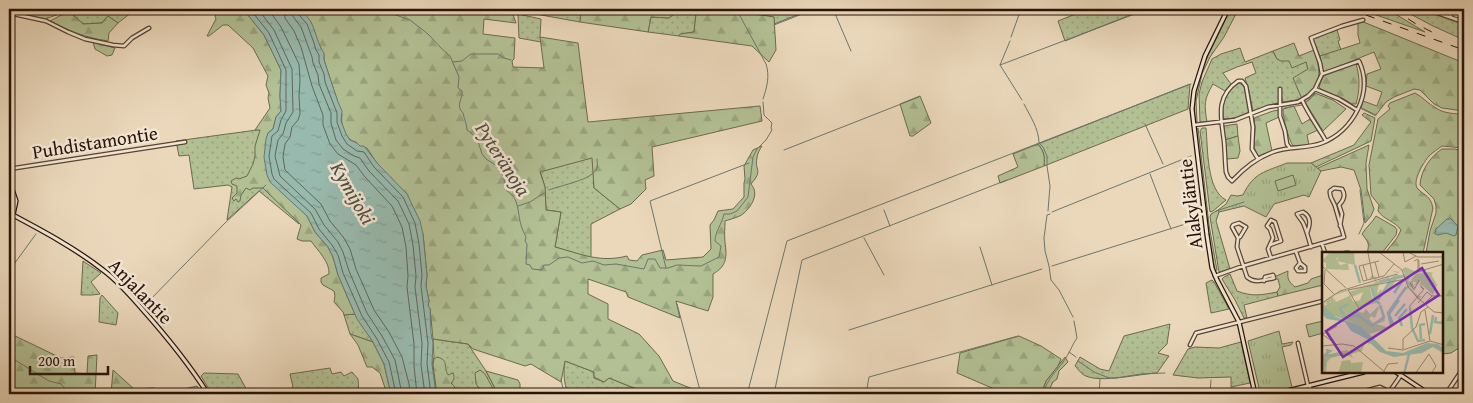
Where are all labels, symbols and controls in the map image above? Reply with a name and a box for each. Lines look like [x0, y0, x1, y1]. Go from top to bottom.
water label: Pyteränoja [468, 115, 539, 202]
street label: Puhdistamontie [30, 118, 160, 166]
water label: Kymijoki [323, 155, 383, 229]
street label: Alakyläntie [1171, 157, 1209, 251]
street label: Anjalantie [102, 252, 180, 330]
inset map [1322, 252, 1443, 373]
scale bar [30, 343, 108, 375]
text: 200 m [38, 350, 76, 371]

